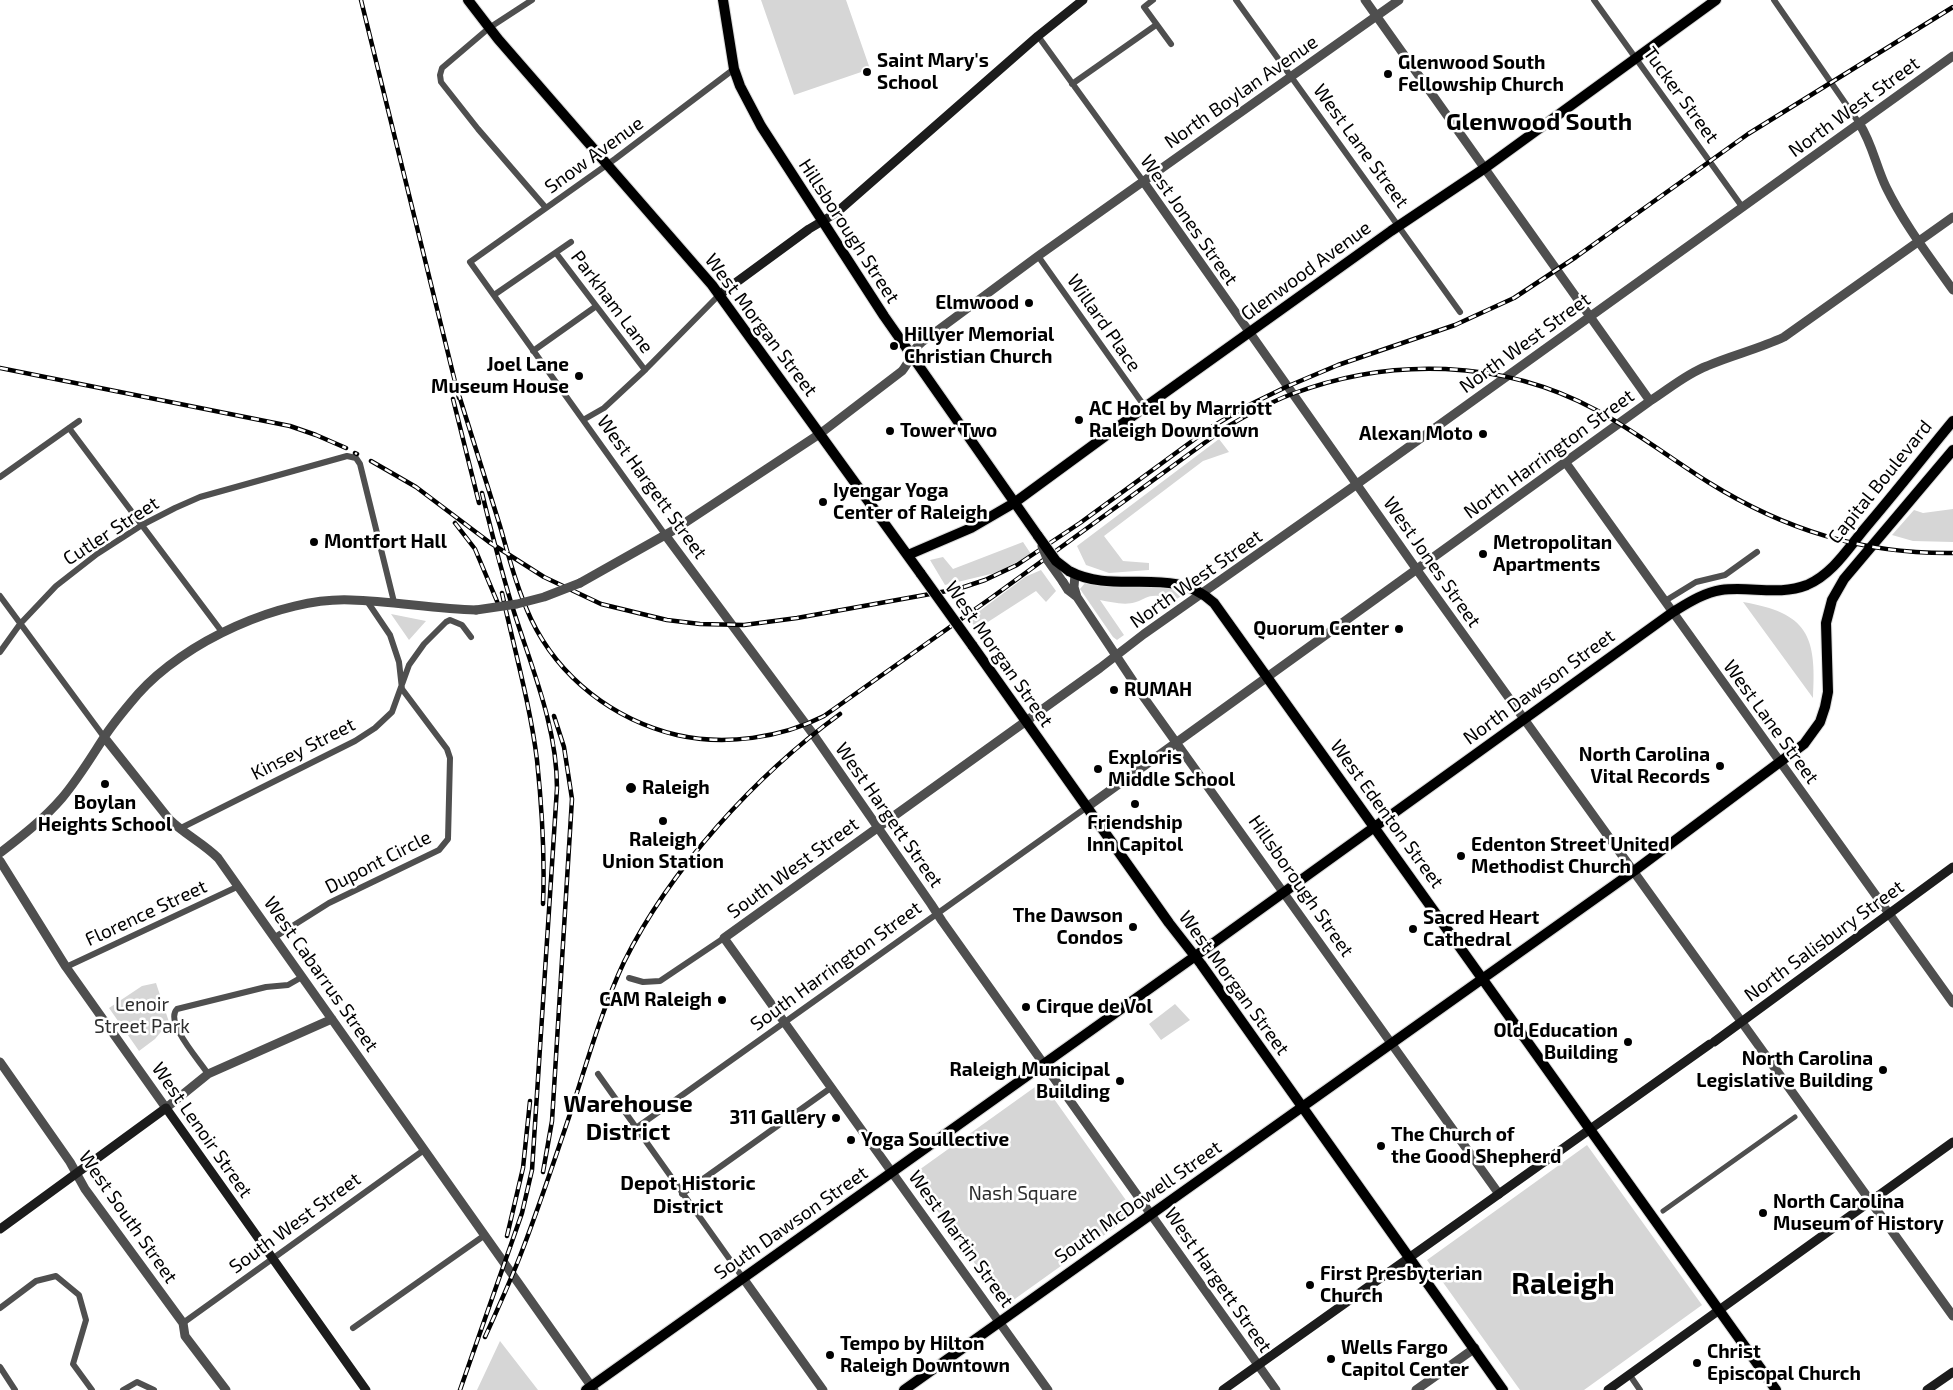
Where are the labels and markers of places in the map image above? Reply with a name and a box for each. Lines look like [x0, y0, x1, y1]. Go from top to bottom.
place label: Saint Mary's School [877, 50, 989, 94]
place label: Glenwood South Fellowship Church [1398, 52, 1564, 96]
marker: Saint Mary's School [861, 66, 873, 78]
marker: Glenwood South Fellowship Church [1382, 68, 1394, 80]
place label: Elmwood [935, 292, 1019, 314]
marker: Elmwood [1023, 297, 1035, 309]
place label: Hillyer Memorial Christian Church [904, 324, 1054, 368]
marker: Hillyer Memorial Christian Church [888, 340, 900, 352]
place label: Joel Lane Museum House [431, 354, 569, 398]
marker: Joel Lane Museum House [573, 370, 585, 382]
place label: AC Hotel by Marriott Raleigh Downtown [1089, 398, 1272, 442]
marker: AC Hotel by Marriott Raleigh Downtown [1073, 414, 1085, 426]
place label: Tower Two [900, 420, 997, 442]
place label: Alexan Moto [1359, 423, 1473, 445]
marker: Tower Two [884, 425, 896, 437]
marker: Alexan Moto [1477, 428, 1489, 440]
place label: Iyengar Yoga Center of Raleigh [833, 480, 988, 524]
marker: Iyengar Yoga Center of Raleigh [817, 496, 829, 508]
place label: Montfort Hall [324, 531, 447, 553]
place label: Metropolitan Apartments [1493, 532, 1612, 576]
marker: Montfort Hall [308, 536, 320, 548]
marker: Metropolitan Apartments [1477, 548, 1489, 560]
place label: Quorum Center [1253, 618, 1389, 640]
marker: Quorum Center [1393, 623, 1405, 635]
place label: RUMAH [1124, 679, 1192, 701]
marker: RUMAH [1108, 684, 1120, 696]
place label: North Carolina Vital Records [1579, 744, 1710, 788]
place label: Exploris Middle School [1108, 747, 1235, 791]
marker: North Carolina Vital Records [1714, 760, 1726, 772]
marker: Exploris Middle School [1092, 763, 1104, 775]
place label: Raleigh [642, 777, 710, 799]
marker: Boylan Heights School [99, 778, 111, 790]
marker: Raleigh [624, 781, 638, 795]
place label: Boylan Heights School [38, 792, 172, 836]
marker: Friendship Inn Capitol [1129, 798, 1141, 810]
place label: Friendship Inn Capitol [1087, 812, 1183, 856]
marker: Raleigh Union Station [657, 815, 669, 827]
place label: Raleigh Union Station [602, 829, 724, 873]
place label: Edenton Street United Methodist Church [1471, 834, 1670, 878]
marker: Edenton Street United Methodist Church [1455, 850, 1467, 862]
place label: The Dawson Condos [1013, 905, 1123, 949]
place label: Sacred Heart Cathedral [1423, 907, 1539, 951]
marker: The Dawson Condos [1127, 921, 1139, 933]
marker: Sacred Heart Cathedral [1407, 923, 1419, 935]
place label: CAM Raleigh [599, 989, 712, 1011]
marker: CAM Raleigh [716, 994, 728, 1006]
place label: Cirque de Vol [1036, 996, 1153, 1018]
marker: Cirque de Vol [1020, 1001, 1032, 1013]
place label: Old Education Building [1493, 1020, 1618, 1064]
marker: Old Education Building [1622, 1036, 1634, 1048]
place label: North Carolina Legislative Building [1696, 1048, 1873, 1092]
place label: Raleigh Municipal Building [949, 1059, 1110, 1103]
marker: North Carolina Legislative Building [1877, 1064, 1889, 1076]
marker: Raleigh Municipal Building [1114, 1075, 1126, 1087]
place label: 311 Gallery [730, 1107, 826, 1129]
marker: 311 Gallery [830, 1112, 842, 1124]
place label: The Church of the Good Shepherd [1391, 1124, 1561, 1168]
place label: Yoga Soullective [861, 1129, 1009, 1151]
marker: Yoga Soullective [845, 1134, 857, 1146]
marker: The Church of the Good Shepherd [1375, 1140, 1387, 1152]
place label: North Carolina Museum of History [1773, 1191, 1944, 1235]
marker: North Carolina Museum of History [1757, 1207, 1769, 1219]
place label: First Presbyterian Church [1320, 1263, 1482, 1307]
marker: First Presbyterian Church [1304, 1279, 1316, 1291]
place label: Tempo by Hilton Raleigh Downtown [840, 1333, 1010, 1377]
place label: Wells Fargo Capitol Center [1341, 1337, 1469, 1381]
place label: Christ Episcopal Church [1707, 1341, 1861, 1385]
marker: Tempo by Hilton Raleigh Downtown [824, 1349, 836, 1361]
marker: Wells Fargo Capitol Center [1325, 1353, 1337, 1365]
marker: Christ Episcopal Church [1691, 1357, 1703, 1369]

